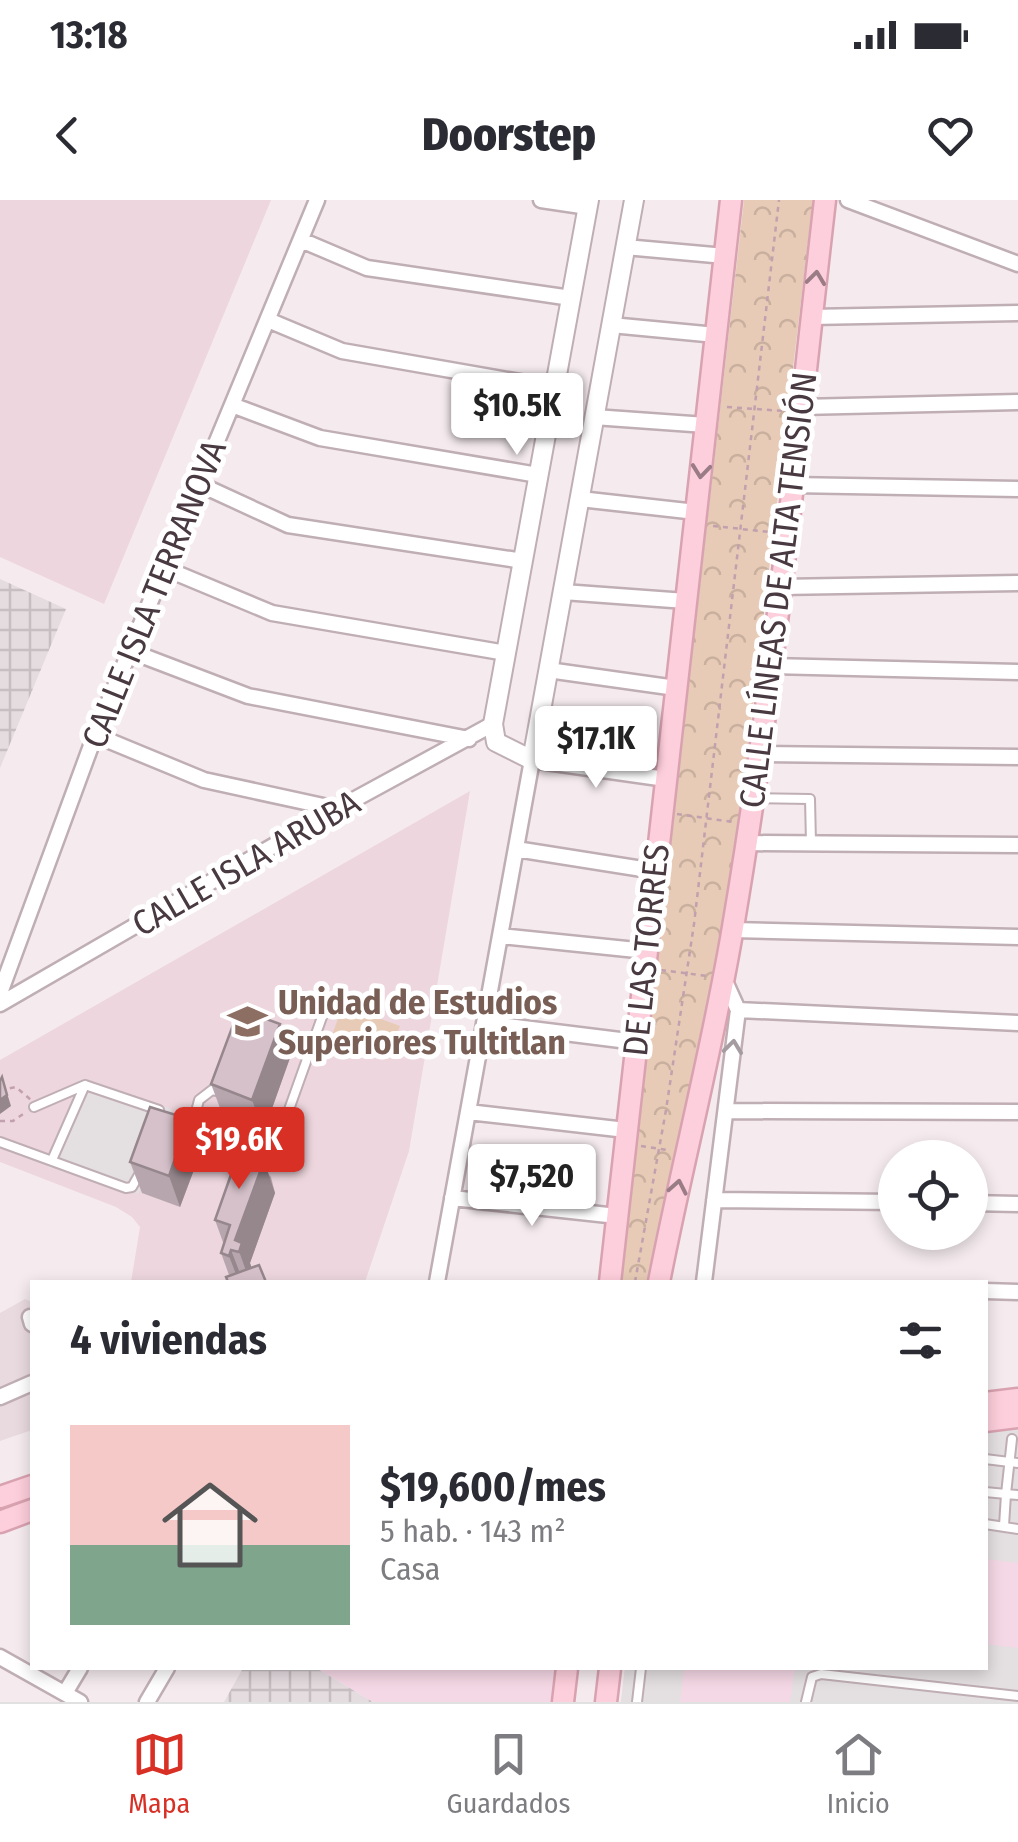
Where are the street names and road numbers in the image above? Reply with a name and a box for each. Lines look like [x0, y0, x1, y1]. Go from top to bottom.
street label: CALLE LÍNEAS DE ALTA TENSIÓN [730, 370, 826, 810]
street label: CALLE ISLA TERRANOVA [73, 433, 235, 754]
street label: CALLE ISLA ARUBA [125, 781, 368, 945]
street label: DE LAS TORRES [614, 842, 678, 1058]

